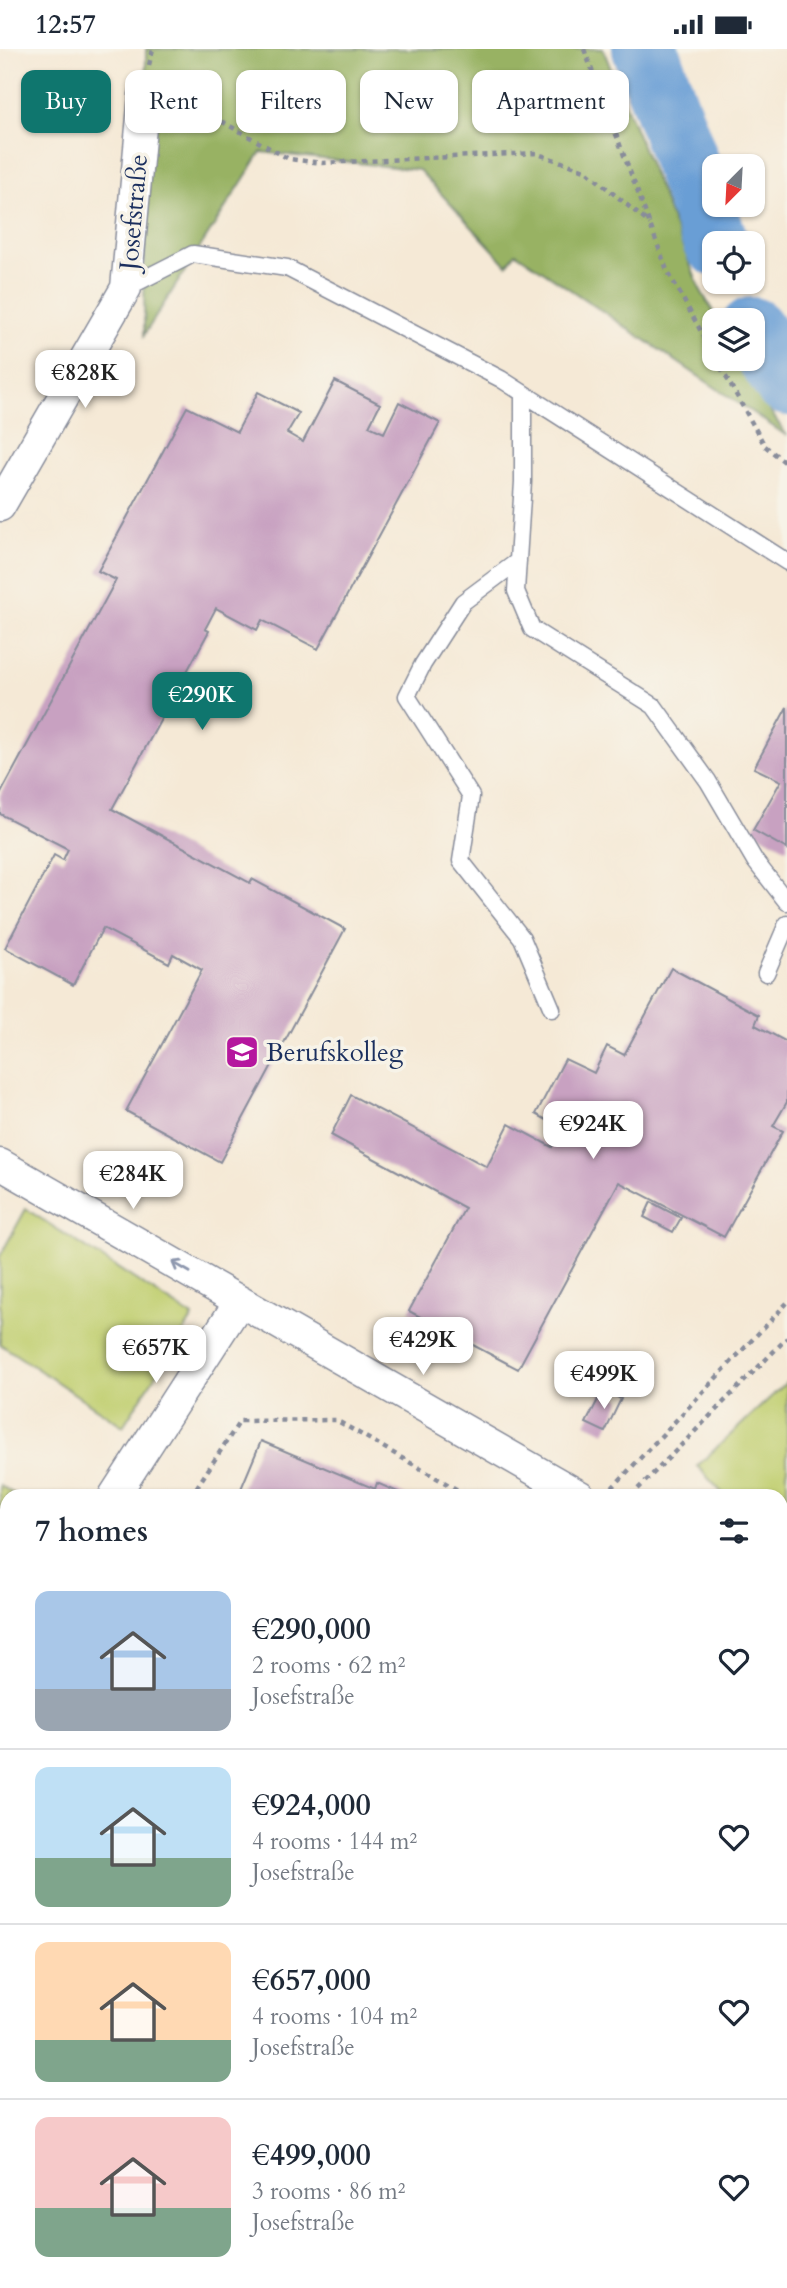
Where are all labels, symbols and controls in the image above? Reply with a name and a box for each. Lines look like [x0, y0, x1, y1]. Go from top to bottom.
text: 12:57 [35, 7, 96, 42]
chip: Buy [21, 70, 111, 133]
chip: Rent [125, 70, 222, 133]
chip: Filters [236, 70, 346, 133]
chip: New [360, 70, 458, 133]
chip: Apartment [472, 70, 629, 133]
street label: Josefstraße [111, 153, 156, 275]
north arrow [702, 154, 765, 217]
map controls [702, 154, 765, 371]
button: locate [702, 231, 765, 294]
button: layers [702, 308, 765, 371]
pin: €828K [36, 351, 134, 410]
text: €828K [51, 357, 119, 388]
pin: €290K [153, 673, 251, 732]
text: €290K [168, 679, 236, 710]
school or university icon: Berufskolleg [223, 1033, 261, 1071]
place label: Berufskolleg [266, 1035, 404, 1070]
pin: €924K [544, 1101, 642, 1161]
text: €924K [559, 1108, 627, 1139]
pin: €284K [84, 1151, 182, 1211]
text: €284K [99, 1158, 167, 1189]
one-way arrow [171, 1260, 191, 1274]
pin: €429K [374, 1317, 472, 1377]
text: €429K [389, 1324, 457, 1355]
pin: €657K [107, 1325, 205, 1385]
text: €657K [122, 1332, 190, 1363]
pin: €499K [555, 1351, 653, 1411]
text: €499K [570, 1358, 638, 1389]
text: 7 homes [35, 1511, 148, 1552]
icon: filters [715, 1512, 753, 1550]
text: €290,000 [252, 1609, 371, 1650]
icon: home [91, 1619, 175, 1703]
icon: heart [715, 1642, 753, 1680]
text: 2 rooms · 62 m² [252, 1650, 405, 1681]
text: Josefstraße [252, 1681, 355, 1712]
text: €924,000 [252, 1785, 371, 1826]
icon: home [91, 1795, 175, 1879]
icon: heart [715, 1818, 753, 1856]
text: 4 rooms · 144 m² [252, 1826, 417, 1857]
text: Josefstraße [252, 1857, 355, 1888]
text: €657,000 [252, 1960, 371, 2001]
icon: home [91, 1970, 175, 2054]
icon: heart [715, 1993, 753, 2031]
text: 4 rooms · 104 m² [252, 2001, 417, 2032]
text: Josefstraße [252, 2032, 355, 2063]
text: €499,000 [252, 2135, 371, 2176]
icon: home [91, 2145, 175, 2229]
icon: heart [715, 2168, 753, 2206]
text: 3 rooms · 86 m² [252, 2176, 405, 2207]
text: Josefstraße [252, 2207, 355, 2238]

